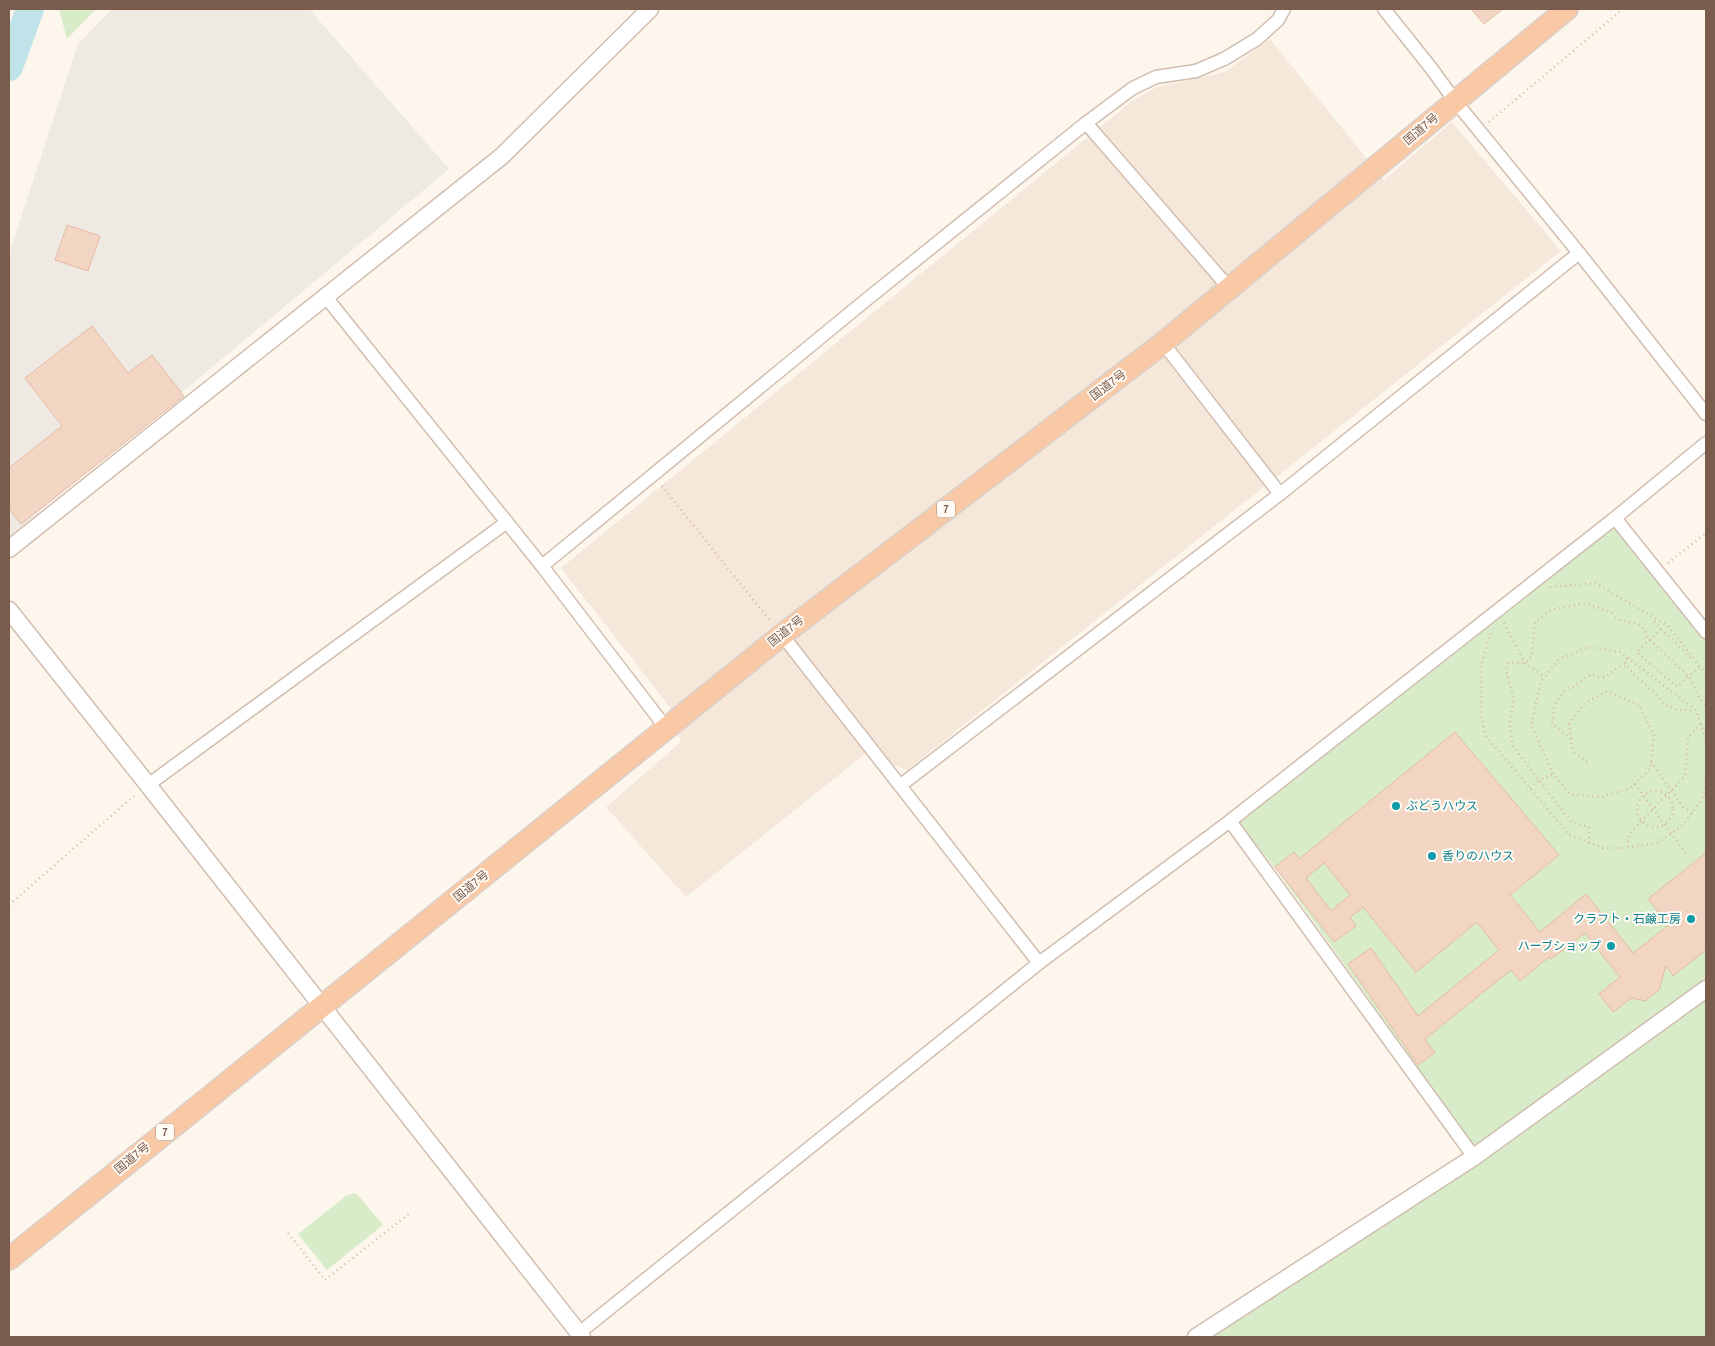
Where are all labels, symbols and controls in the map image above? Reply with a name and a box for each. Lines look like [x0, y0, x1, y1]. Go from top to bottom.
street label: 国道7号 [1400, 110, 1442, 148]
street label: 国道7号 [1087, 366, 1129, 404]
road number: 7 [937, 500, 955, 518]
street label: 国道7号 [765, 612, 807, 650]
place label: ぶどうハウス [1406, 798, 1478, 814]
marker: ぶどうハウス [1390, 800, 1402, 812]
place label: 香りのハウス [1442, 848, 1514, 864]
marker: 香りのハウス [1426, 850, 1438, 862]
street label: 国道7号 [450, 867, 492, 905]
place label: クラフト・石鹸工房 [1573, 911, 1681, 927]
marker: クラフト・石鹸工房 [1685, 913, 1697, 925]
place label: ハーブショップ [1518, 938, 1601, 954]
marker: ハーブショップ [1605, 940, 1617, 952]
road number: 7 [156, 1124, 174, 1140]
street label: 国道7号 [111, 1139, 153, 1177]

